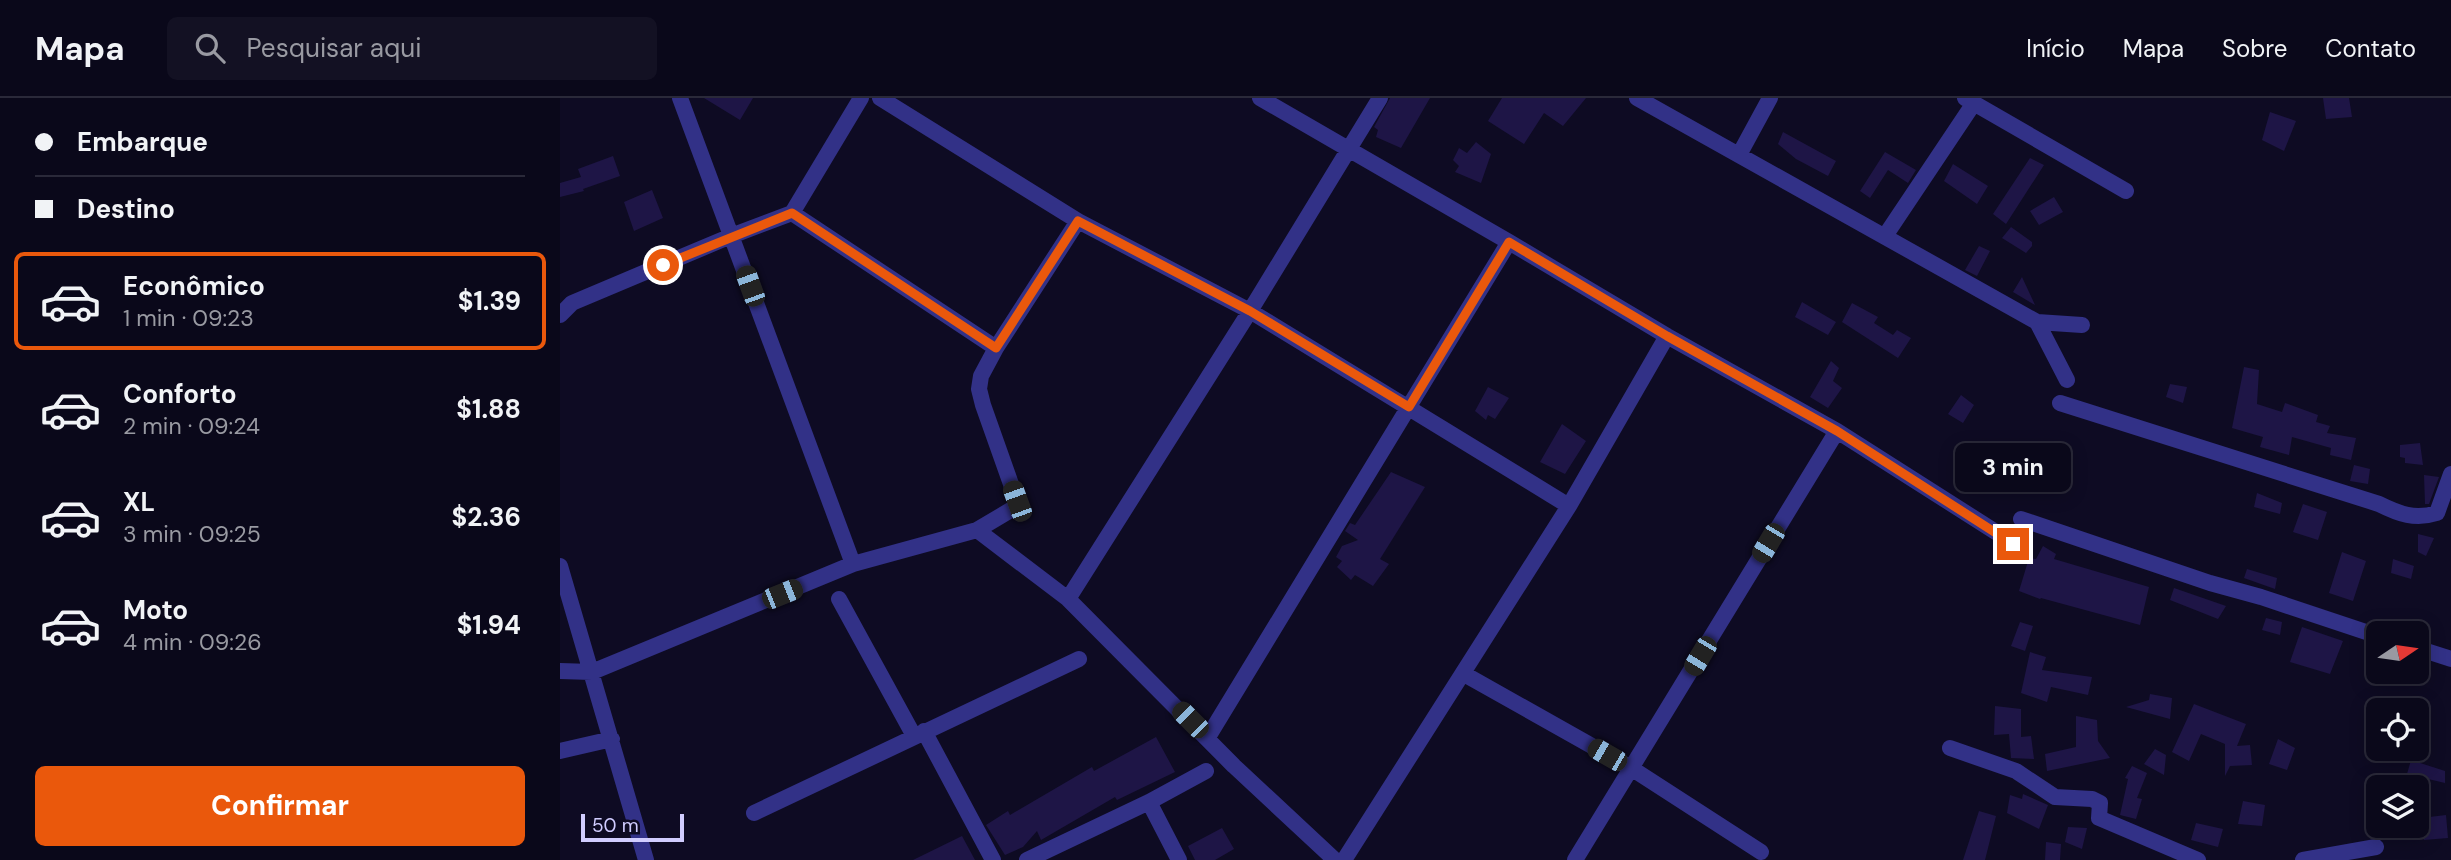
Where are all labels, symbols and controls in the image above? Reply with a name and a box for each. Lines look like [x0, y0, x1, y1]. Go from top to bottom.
search box [167, 17, 657, 80]
text: Mapa [35, 27, 125, 70]
icon: search [191, 29, 229, 67]
text: Pesquisar aqui [247, 31, 421, 65]
text: Início [2026, 33, 2085, 64]
text: Mapa [2123, 33, 2184, 64]
text: Sobre [2222, 33, 2287, 64]
text: Contato [2325, 33, 2416, 64]
text: Embarque [77, 125, 208, 159]
text: Destino [77, 192, 175, 226]
route start [647, 249, 679, 281]
car [733, 263, 768, 309]
text: Econômico [123, 269, 265, 303]
icon: car [39, 270, 102, 333]
text: $1.39 [458, 284, 521, 318]
text: 1 min · 09:23 [123, 303, 254, 333]
text: Conforto [123, 377, 237, 411]
icon: car [39, 378, 102, 441]
text: $1.88 [456, 392, 521, 426]
text: 2 min · 09:24 [123, 411, 260, 441]
callout: 3 min [1955, 442, 2071, 492]
text: 3 min [1982, 452, 2044, 482]
car [1000, 478, 1035, 524]
text: XL [123, 485, 155, 519]
icon: car [39, 486, 102, 549]
text: $2.36 [452, 500, 521, 534]
text: 3 min · 09:25 [123, 519, 261, 549]
car [1749, 520, 1788, 566]
route end [1997, 528, 2029, 560]
car [759, 576, 806, 612]
text: Moto [123, 593, 188, 627]
icon: car [39, 594, 102, 657]
text: $1.94 [457, 608, 521, 642]
north arrow [2366, 621, 2429, 684]
map controls [2366, 621, 2429, 838]
text: 4 min · 09:26 [123, 627, 262, 657]
car [1681, 633, 1720, 679]
car [1168, 698, 1213, 742]
button: locate [2366, 698, 2429, 761]
car [1584, 735, 1631, 775]
button: Confirmar [35, 766, 525, 846]
button: layers [2366, 775, 2429, 838]
scale bar [581, 811, 684, 843]
text: 50 m [592, 813, 639, 838]

